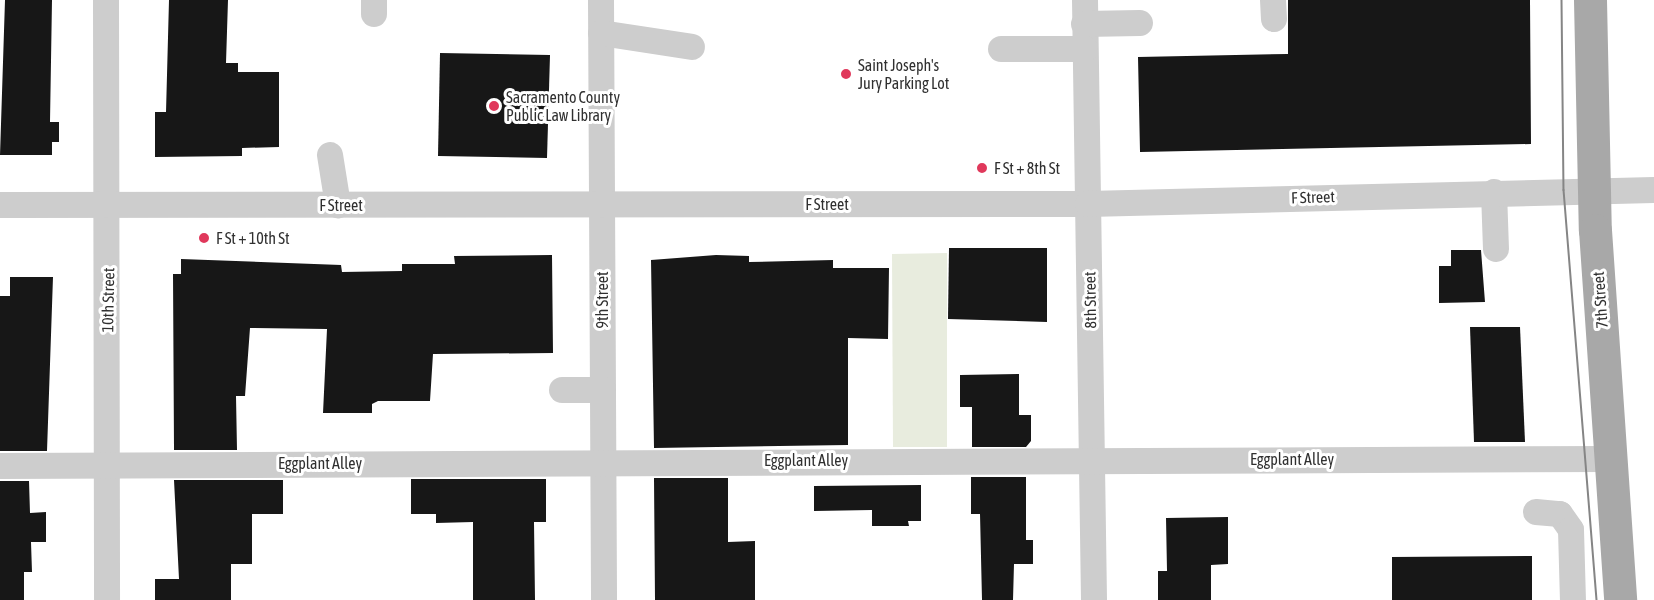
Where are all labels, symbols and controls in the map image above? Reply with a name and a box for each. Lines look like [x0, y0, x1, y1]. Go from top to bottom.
place label: Saint Joseph's Jury Parking Lot [858, 55, 949, 93]
marker: Saint Joseph's Jury Parking Lot [839, 67, 853, 81]
place label: Sacramento County Public Law Library [506, 87, 620, 125]
marker: Sacramento County Public Law Library [487, 99, 501, 113]
place label: F St + 8th St [994, 158, 1060, 178]
marker: F St + 8th St [975, 161, 989, 175]
street label: F Street [1291, 187, 1335, 207]
street label: F Street [805, 194, 849, 214]
street label: F Street [319, 195, 363, 215]
place label: F St + 10th St [216, 228, 290, 248]
marker: F St + 10th St [197, 231, 211, 245]
street label: 10th Street [98, 267, 118, 333]
street label: 9th Street [592, 271, 612, 329]
street label: 8th Street [1080, 271, 1100, 329]
street label: 7th Street [1588, 271, 1612, 329]
street label: Eggplant Alley [1250, 449, 1334, 469]
street label: Eggplant Alley [764, 450, 848, 470]
street label: Eggplant Alley [278, 453, 362, 473]

